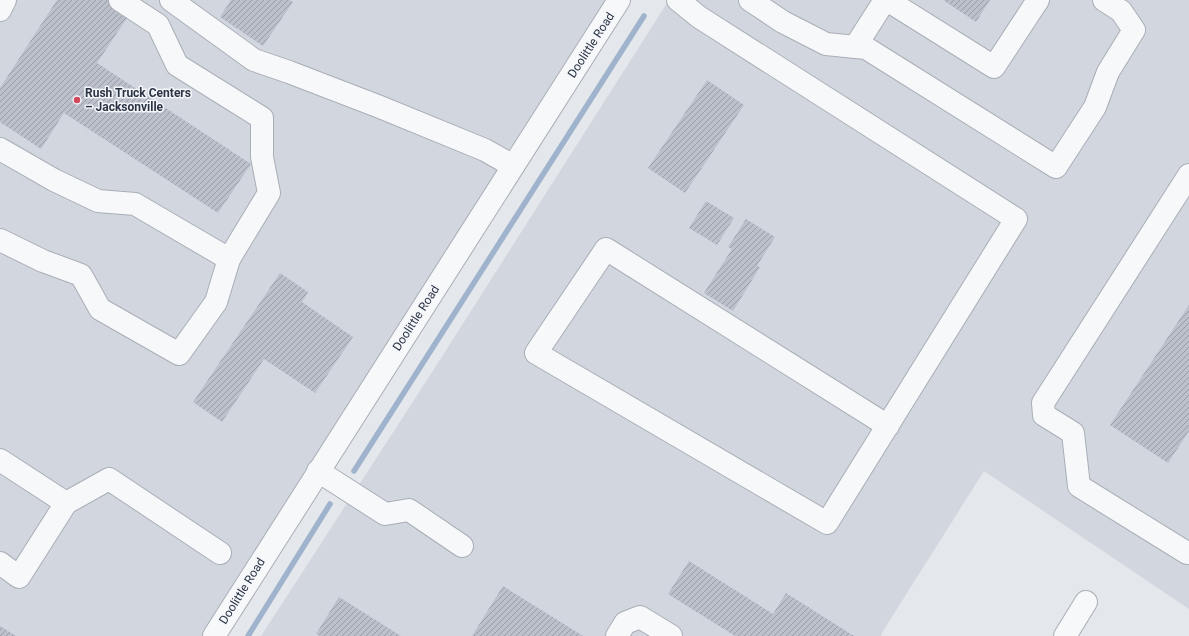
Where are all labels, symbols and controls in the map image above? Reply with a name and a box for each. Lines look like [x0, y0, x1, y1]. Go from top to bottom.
street label: Doolittle Road [565, 10, 617, 80]
place label: Rush Truck Centers – Jacksonville [85, 86, 191, 114]
marker: Rush Truck Centers – Jacksonville [72, 95, 82, 105]
street label: Doolittle Road [390, 283, 442, 353]
street label: Doolittle Road [216, 555, 268, 627]

